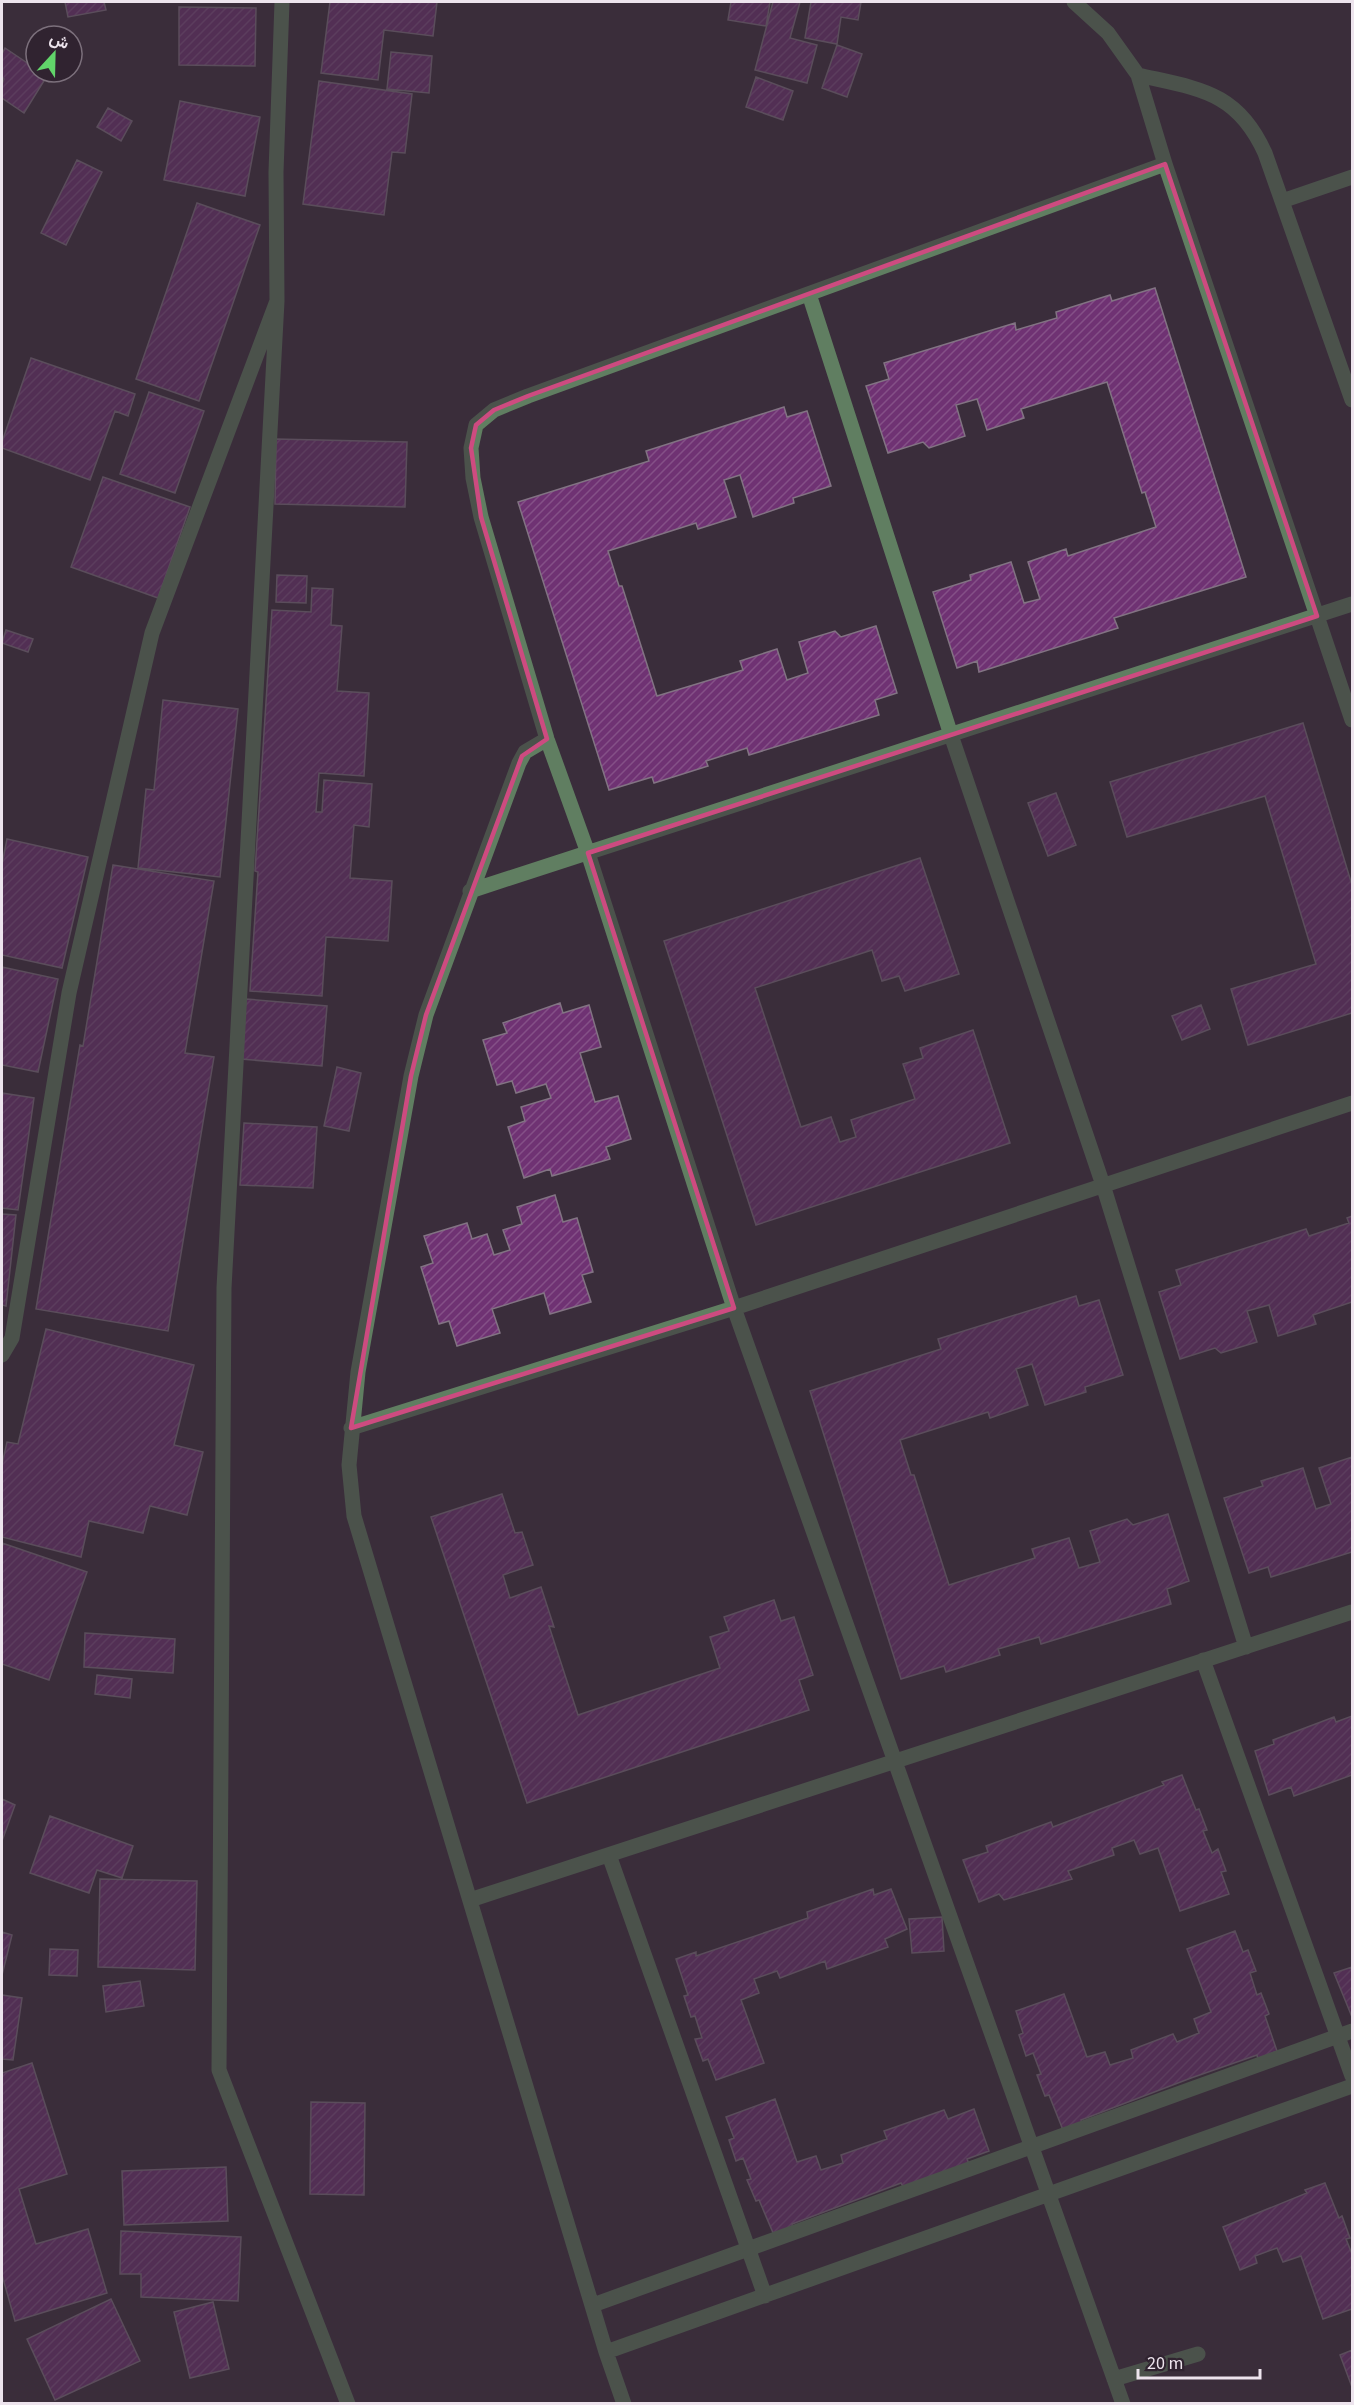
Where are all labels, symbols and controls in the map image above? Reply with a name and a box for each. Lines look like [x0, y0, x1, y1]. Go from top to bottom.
north arrow [24, 24, 84, 84]
text: ش [46, 27, 72, 55]
scale bar [1138, 2342, 1260, 2380]
text: 20 m [1147, 2351, 1183, 2376]

